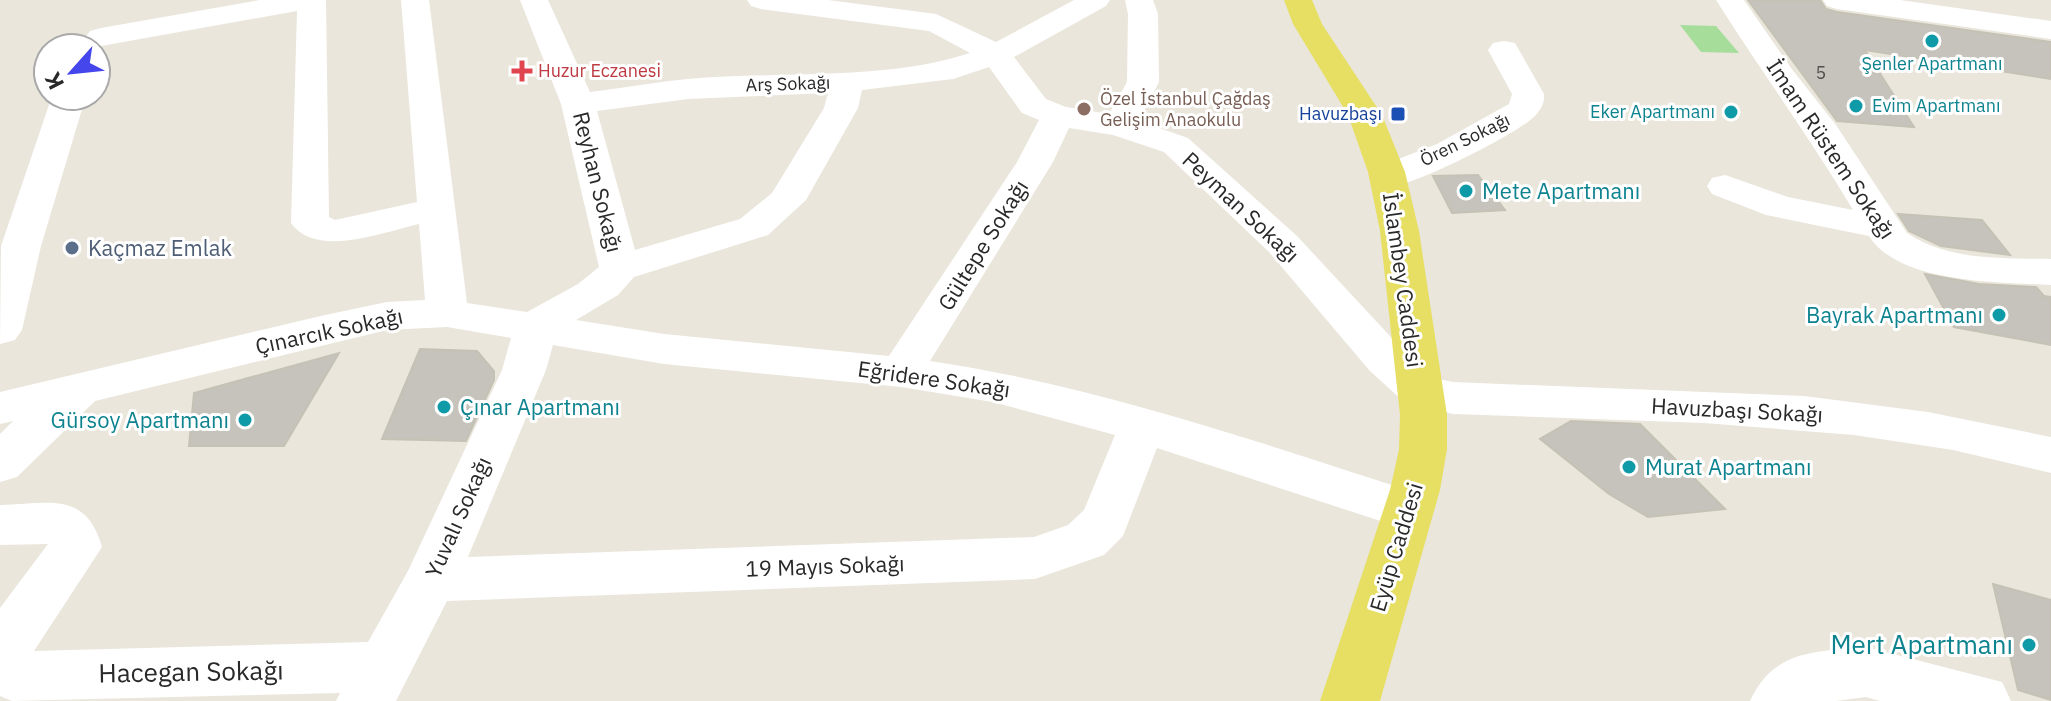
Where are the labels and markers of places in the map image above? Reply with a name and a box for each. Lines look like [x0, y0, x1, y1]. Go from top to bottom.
marker: Şenler Apartmanı [1923, 32, 1941, 50]
place label: Şenler Apartmanı [1862, 52, 2002, 75]
place label: Huzur Eczanesi [538, 59, 661, 82]
marker: Huzur Eczanesi [513, 62, 531, 80]
place label: Özel İstanbul Çağdaş Gelişim Anaokulu [1100, 87, 1271, 131]
place label: Evim Apartmanı [1872, 94, 2000, 117]
marker: Evim Apartmanı [1847, 97, 1865, 115]
marker: Özel İstanbul Çağdaş Gelişim Anaokulu [1075, 100, 1093, 118]
place label: Eker Apartmanı [1590, 100, 1715, 123]
place label: Havuzbaşı [1299, 102, 1382, 125]
marker: Eker Apartmanı [1722, 103, 1740, 121]
marker: Havuzbaşı [1389, 105, 1407, 123]
place label: Mete Apartmanı [1482, 176, 1640, 205]
marker: Mete Apartmanı [1457, 182, 1475, 200]
place label: Kaçmaz Emlak [88, 233, 233, 262]
marker: Kaçmaz Emlak [63, 239, 81, 257]
place label: Bayrak Apartmanı [1806, 300, 1983, 329]
marker: Bayrak Apartmanı [1990, 306, 2008, 324]
place label: Çınar Apartmanı [460, 392, 620, 421]
marker: Çınar Apartmanı [435, 398, 453, 416]
place label: Gürsoy Apartmanı [51, 405, 229, 434]
marker: Gürsoy Apartmanı [236, 411, 254, 429]
place label: Murat Apartmanı [1645, 452, 1811, 481]
marker: Murat Apartmanı [1620, 458, 1638, 476]
place label: Mert Apartmanı [1830, 627, 2013, 661]
marker: Mert Apartmanı [2020, 636, 2038, 654]

